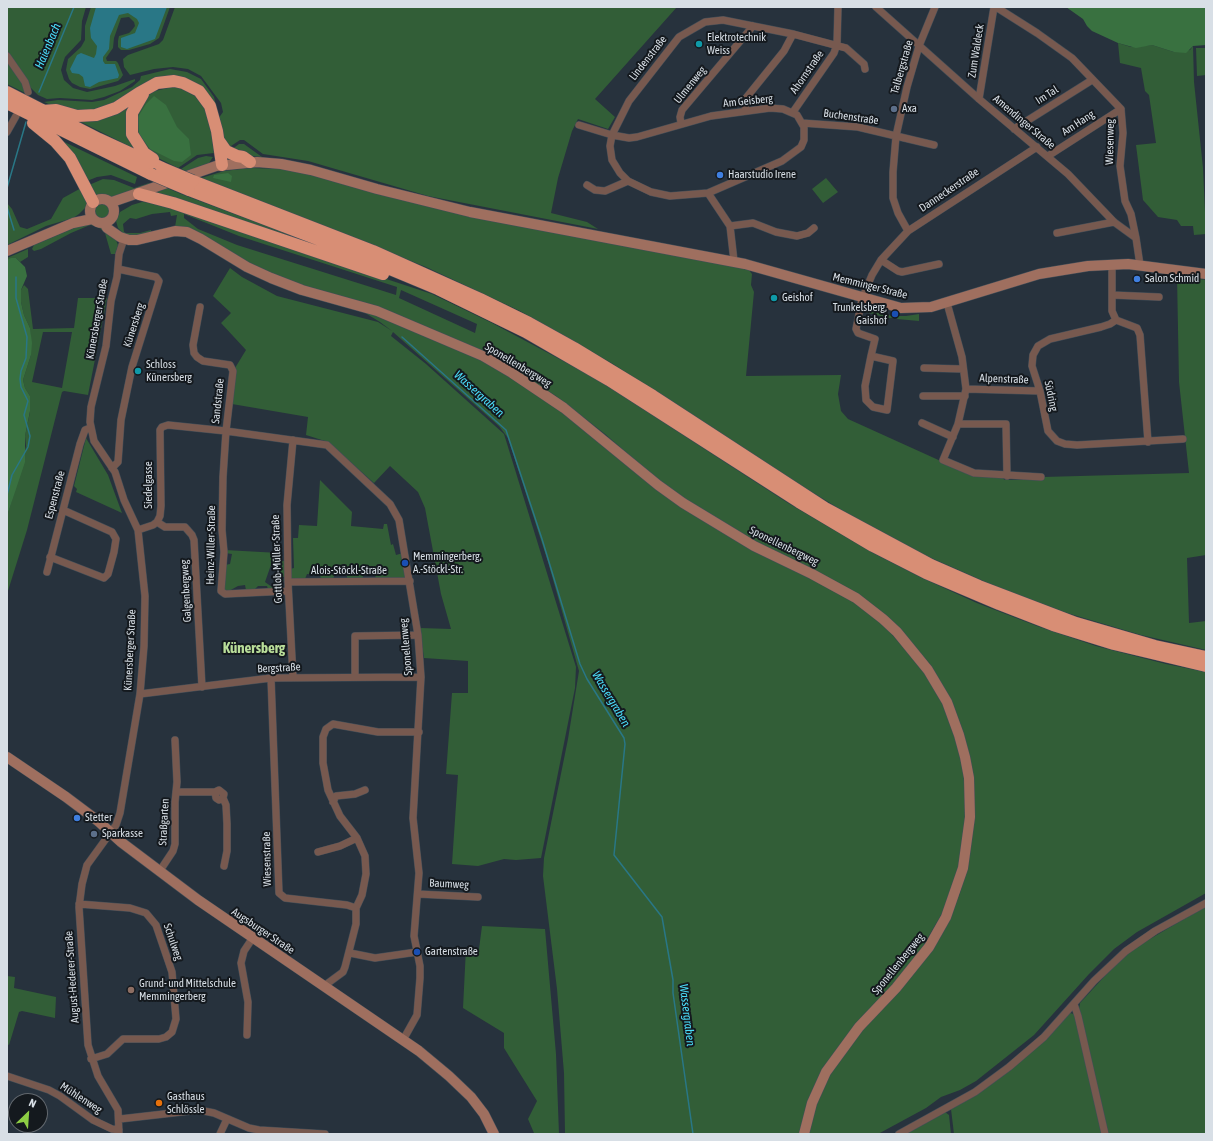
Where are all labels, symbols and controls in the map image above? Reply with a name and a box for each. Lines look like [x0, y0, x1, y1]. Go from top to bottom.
water label: Haienbach [32, 21, 64, 71]
street label: Zum Waldeck [965, 23, 987, 79]
place label: Elektrotechnik Weiss [707, 31, 766, 57]
street label: Lindenstraße [626, 33, 670, 83]
marker: Elektrotechnik Weiss [694, 39, 704, 49]
street label: Talbergstraße [888, 39, 916, 95]
street label: Ahornstraße [787, 48, 827, 96]
street label: Ulmenweg [671, 64, 709, 106]
street label: Im Tal [1033, 83, 1061, 107]
street label: Am Geisberg [722, 92, 774, 110]
street label: Amendinger Straße [990, 92, 1058, 152]
place label: Axa [902, 102, 917, 116]
marker: Axa [889, 104, 899, 114]
street label: Buchenstraße [823, 107, 879, 127]
street label: Am Hang [1059, 108, 1097, 138]
street label: Wiesenweg [1103, 119, 1117, 165]
street label: Danneckerstraße [917, 165, 981, 215]
place label: Haarstudio Irene [728, 168, 796, 182]
marker: Haarstudio Irene [715, 170, 725, 180]
street label: Memminger Straße [831, 270, 909, 302]
place label: Salon Schmid [1145, 272, 1199, 286]
marker: Salon Schmid [1132, 274, 1142, 284]
street label: Künersberger Straße [83, 278, 111, 360]
place label: Geishof [782, 291, 813, 305]
marker: Geishof [769, 293, 779, 303]
street label: Künersberg [121, 301, 147, 349]
place label: Trunkelsberg, Gaishof [833, 301, 887, 327]
marker: Trunkelsberg, Gaishof [890, 309, 900, 319]
street label: Sponellenbergweg [482, 340, 554, 390]
place label: Schloss Künersberg [146, 358, 192, 384]
marker: Schloss Künersberg [133, 366, 143, 376]
water label: Wassergraben [451, 368, 507, 420]
street label: Alpenstraße [979, 372, 1029, 386]
street label: Sandstraße [209, 378, 227, 424]
street label: Südring [1041, 379, 1061, 413]
street label: Siedelgasse [142, 461, 156, 509]
street label: Espenstraße [42, 469, 68, 521]
street label: Heinz-Willer-Straße [204, 505, 218, 585]
street label: Gottlob-Müller-Straße [269, 514, 285, 604]
street label: Sponellenbergweg [747, 524, 821, 568]
place label: Memmingerberg, A.-Stöckl-Str. [413, 550, 482, 576]
marker: Memmingerberg, A.-Stöckl-Str. [400, 558, 410, 568]
street label: Galgenbergweg [178, 559, 194, 623]
street label: Alois-Stöckl-Straße [311, 564, 387, 578]
street label: Künersberger Straße [121, 609, 139, 691]
street label: Sponellenweg [397, 618, 415, 676]
district label: Künersberg [223, 639, 285, 657]
street label: Bergstraße [257, 660, 301, 676]
water label: Wassergraben [589, 669, 633, 729]
street label: Straßgarten [156, 798, 172, 846]
place label: Stetter [85, 811, 112, 825]
marker: Stetter [72, 813, 82, 823]
place label: Sparkasse [102, 827, 143, 841]
marker: Sparkasse [89, 829, 99, 839]
street label: Wiesenstraße [260, 831, 274, 887]
street label: Baumweg [429, 876, 469, 892]
street label: Augsburger Straße [229, 905, 297, 957]
street label: Schulweg [161, 922, 185, 962]
street label: August-Hederer-Straße [62, 930, 82, 1024]
street label: Sponellenbergweg [869, 931, 927, 997]
place label: Gartenstraße [425, 945, 478, 959]
marker: Gartenstraße [412, 947, 422, 957]
place label: Grund- und Mittelschule Memmingerberg [139, 977, 236, 1003]
water label: Wassergraben [676, 983, 698, 1047]
marker: Grund- und Mittelschule Memmingerberg [126, 985, 136, 995]
street label: Mühlenweg [58, 1080, 104, 1116]
place label: Gasthaus Schlössle [167, 1090, 205, 1116]
north arrow [8, 1093, 48, 1133]
text: N [27, 1096, 38, 1110]
marker: Gasthaus Schlössle [154, 1098, 164, 1108]

